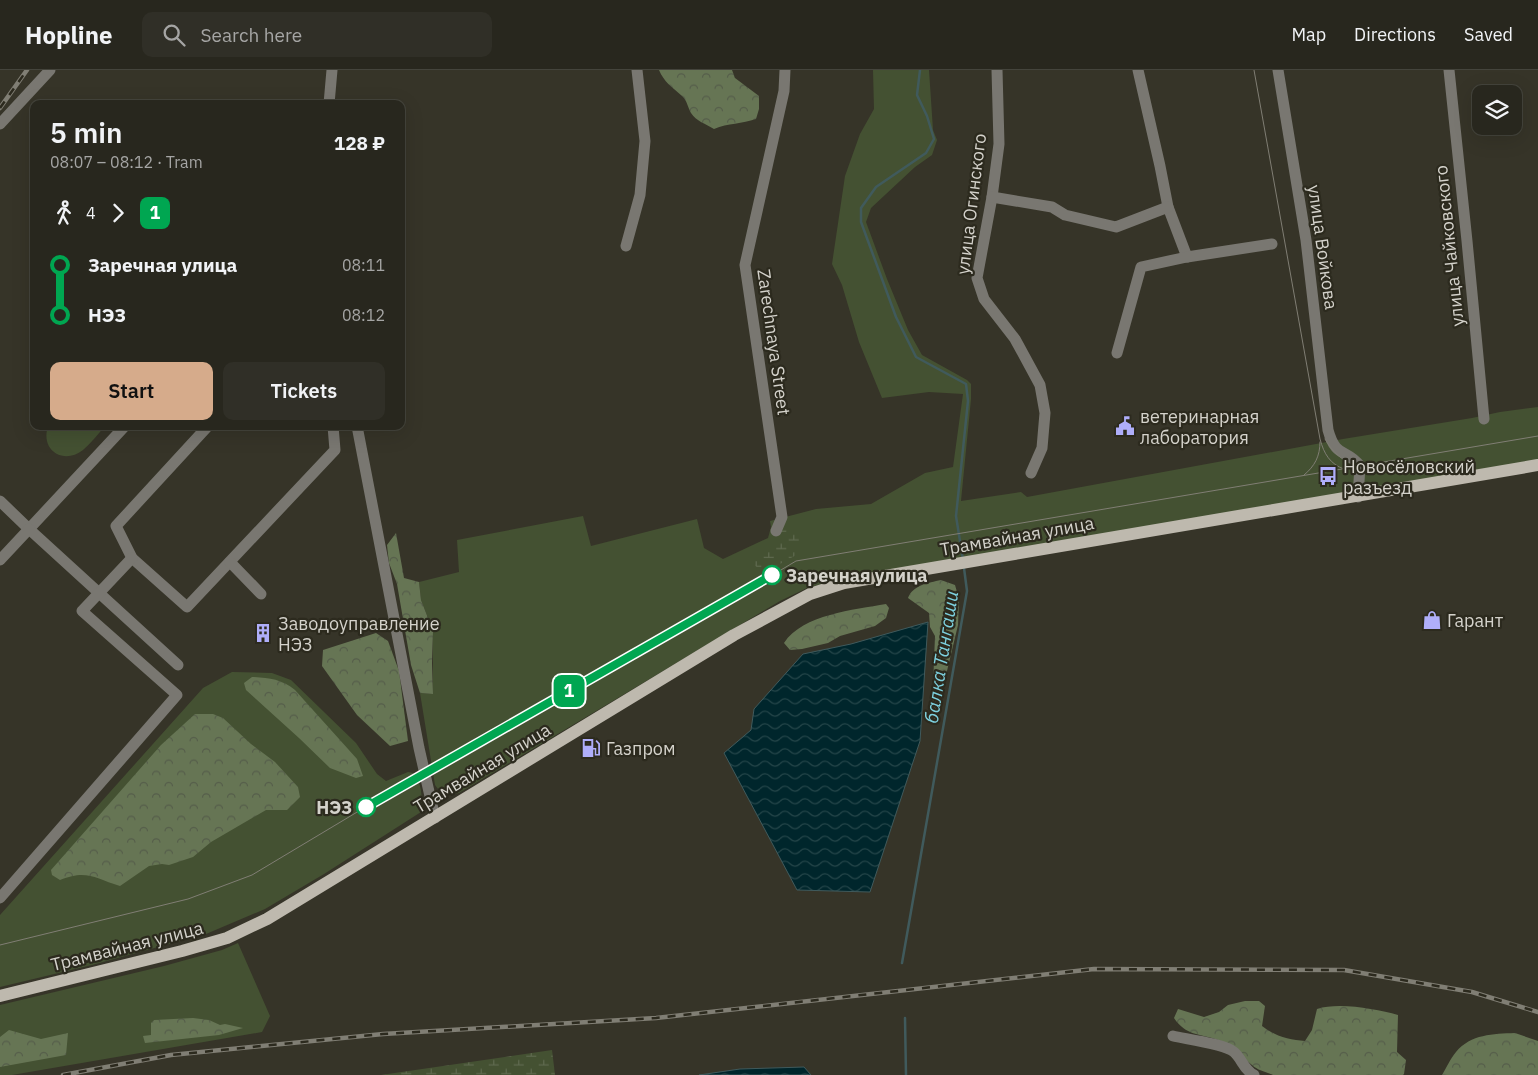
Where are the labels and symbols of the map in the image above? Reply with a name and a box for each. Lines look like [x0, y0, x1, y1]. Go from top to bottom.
street label: улица Огинского [951, 132, 991, 276]
street label: улица Чайковского [1429, 164, 1469, 328]
street label: улица Войкова [1303, 183, 1343, 311]
street label: Zarechnaya Street [752, 267, 796, 417]
place label: ветеринарная лаборатория [1140, 405, 1259, 449]
public building icon: ветеринарная лаборатория [1114, 415, 1136, 437]
place label: Новосёловский разъезд [1343, 455, 1475, 499]
bus stop icon: Новосёловский разъезд [1317, 465, 1339, 487]
street label: Трамвайная улица [938, 511, 1096, 561]
place label: Заречная улица [786, 564, 928, 587]
marker: Заречная улица [762, 565, 782, 585]
water label: балка Тангаши [919, 589, 963, 725]
shop icon: Гарант [1421, 609, 1443, 631]
place label: Гарант [1447, 609, 1504, 632]
place label: Заводоуправление НЭЗ [278, 612, 440, 656]
building icon: Заводоуправление НЭЗ [252, 622, 274, 644]
line badge: 1 [553, 675, 585, 707]
street label: Трамвайная улица [409, 718, 555, 818]
fuel station icon: Газпром [580, 737, 602, 759]
place label: Газпром [606, 737, 675, 760]
place label: НЭЗ [316, 796, 352, 819]
marker: НЭЗ [356, 797, 376, 817]
street label: Трамвайная улица [48, 916, 206, 976]

